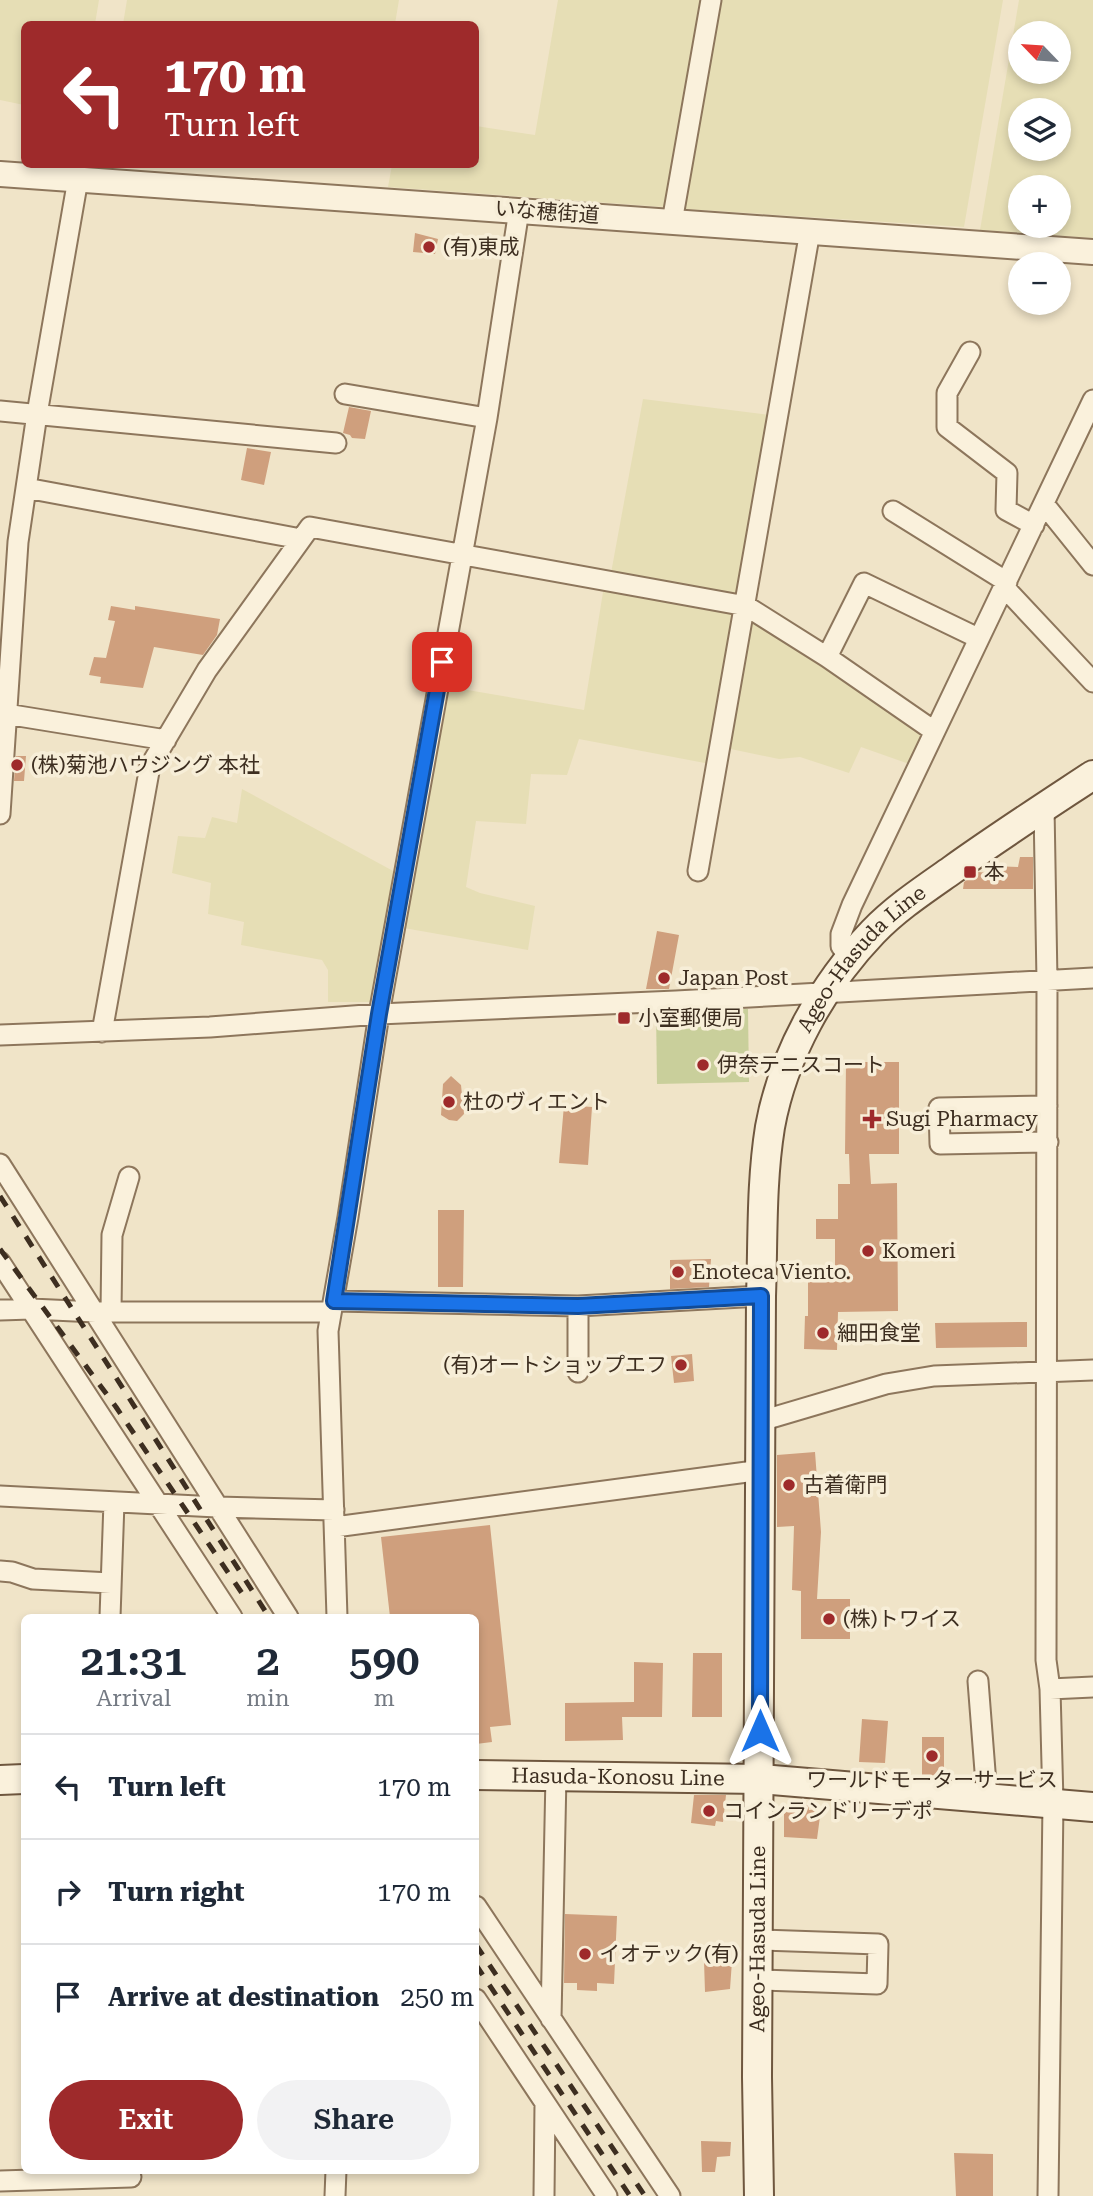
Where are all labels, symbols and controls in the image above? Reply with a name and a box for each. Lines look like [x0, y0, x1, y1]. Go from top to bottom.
north arrow [1008, 21, 1071, 84]
map controls [1008, 21, 1071, 315]
text: 170 m [164, 47, 306, 104]
icon: left [49, 49, 140, 140]
button: layers [1008, 98, 1071, 161]
text: Turn left [164, 106, 299, 144]
button: + [1008, 175, 1071, 238]
street label: いな穂街道 [494, 196, 600, 228]
place label: (有)東成 [443, 235, 520, 259]
marker: (有)東成 [421, 239, 437, 255]
button: − [1008, 252, 1071, 315]
pin [412, 632, 472, 692]
icon: arrive [423, 643, 461, 681]
place label: (株)菊池ハウジング 本社 [31, 753, 260, 777]
marker: (株)菊池ハウジング 本社 [9, 757, 25, 773]
place label: 本 [984, 860, 1005, 884]
marker: 本 [962, 864, 978, 880]
street label: Ageo-Hasuda Line [792, 880, 930, 1036]
place label: Japan Post [678, 966, 788, 990]
marker: Japan Post [656, 970, 672, 986]
place label: 小室郵便局 [638, 1006, 743, 1030]
marker: 小室郵便局 [616, 1010, 632, 1026]
place label: 伊奈テニスコート [717, 1053, 885, 1077]
marker: 伊奈テニスコート [695, 1057, 711, 1073]
place label: 杜のヴィエント [463, 1090, 610, 1114]
marker: 杜のヴィエント [441, 1094, 457, 1110]
place label: Sugi Pharmacy [886, 1107, 1038, 1131]
marker: Sugi Pharmacy [864, 1111, 880, 1127]
place label: Komeri [882, 1239, 956, 1263]
marker: Komeri [860, 1243, 876, 1259]
place label: Enoteca Viento. [692, 1260, 851, 1284]
marker: Enoteca Viento. [670, 1264, 686, 1280]
place label: 細田食堂 [837, 1321, 921, 1345]
marker: 細田食堂 [815, 1325, 831, 1341]
place label: (有)オートショップエフ [443, 1353, 667, 1377]
marker: (有)オートショップエフ [673, 1357, 689, 1373]
place label: 古着衛門 [803, 1473, 887, 1497]
marker: 古着衛門 [781, 1477, 797, 1493]
place label: (株)トワイス [843, 1607, 961, 1631]
marker: (株)トワイス [821, 1611, 837, 1627]
text: 21:31 [80, 1636, 187, 1685]
text: 2 [256, 1636, 280, 1685]
text: 590 [349, 1636, 420, 1685]
text: Arrival [96, 1685, 171, 1712]
text: min [246, 1685, 290, 1712]
text: m [374, 1685, 395, 1712]
position arrow [723, 1694, 797, 1768]
marker: ワールドモーターサービス [924, 1748, 940, 1764]
street label: Hasuda-Konosu Line [511, 1764, 725, 1790]
icon: left [49, 1768, 87, 1806]
place label: ワールドモーターサービス [806, 1768, 1058, 1792]
text: Turn left [108, 1772, 226, 1802]
text: 170 m [377, 1772, 451, 1802]
place label: コインランドリーデポ [723, 1799, 933, 1823]
marker: コインランドリーデポ [701, 1803, 717, 1819]
street label: Ageo-Hasuda Line [745, 1846, 770, 2032]
icon: right [49, 1873, 87, 1911]
text: Turn right [108, 1877, 244, 1907]
text: 170 m [377, 1877, 451, 1907]
place label: イオテック(有) [599, 1942, 739, 1966]
marker: イオテック(有) [577, 1946, 593, 1962]
icon: arrive [49, 1978, 87, 2016]
text: Arrive at destination [108, 1982, 379, 2012]
text: 250 m [400, 1982, 474, 2012]
button: Exit [49, 2080, 243, 2160]
button: Share [257, 2080, 451, 2160]

